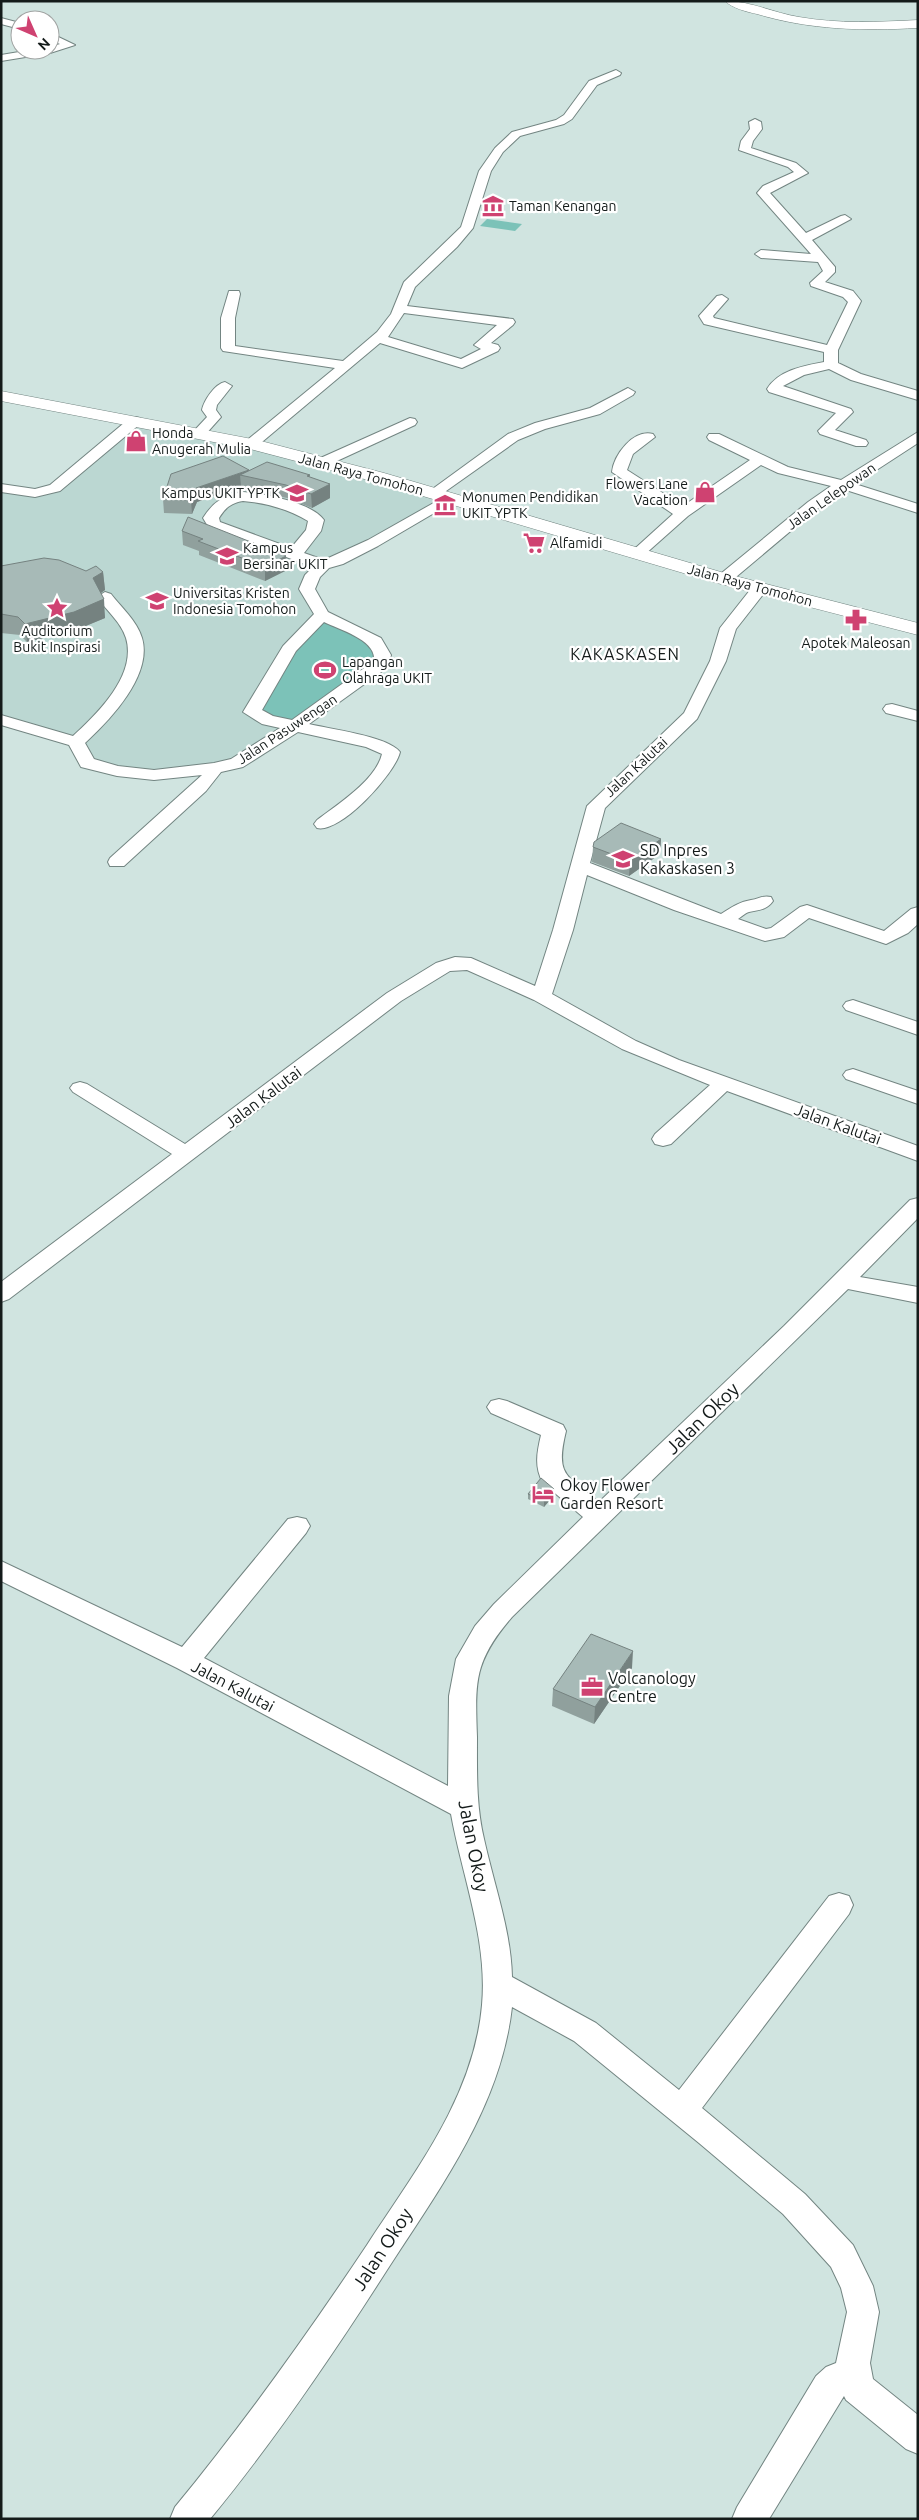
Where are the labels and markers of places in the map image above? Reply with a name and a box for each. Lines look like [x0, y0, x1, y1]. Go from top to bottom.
museum icon: Taman Kenangan [480, 193, 506, 219]
place label: Taman Kenangan [509, 198, 616, 214]
place label: Honda Anugerah Mulia [152, 425, 251, 457]
shop icon: Honda Anugerah Mulia [123, 428, 149, 454]
place label: Flowers Lane Vacation [606, 476, 688, 508]
shop icon: Flowers Lane Vacation [692, 479, 718, 505]
school or university icon: Kampus UKIT YPTK [284, 480, 310, 506]
place label: Kampus UKIT YPTK [161, 485, 280, 501]
place label: Monumen Pendidikan UKIT YPTK [462, 489, 599, 521]
museum icon: Monumen Pendidikan UKIT YPTK [432, 492, 458, 518]
supermarket icon: Alfamidi [521, 530, 547, 556]
place label: Alfamidi [550, 535, 602, 551]
place label: Kampus Bersinar UKIT [243, 540, 328, 572]
school or university icon: Kampus Bersinar UKIT [214, 543, 240, 569]
place label: Universitas Kristen Indonesia Tomohon [173, 585, 296, 617]
school or university icon: Universitas Kristen Indonesia Tomohon [144, 588, 170, 614]
place icon: Auditorium Bukit Inspirasi [44, 595, 70, 621]
pharmacy icon: Apotek Maleosan [843, 607, 869, 633]
place label: Auditorium Bukit Inspirasi [13, 623, 101, 655]
place label: Apotek Maleosan [801, 635, 911, 651]
place label: Lapangan Olahraga UKIT [342, 654, 432, 686]
sports icon: Lapangan Olahraga UKIT [312, 657, 338, 683]
place label: SD Inpres Kakaskasen 3 [640, 841, 735, 877]
school or university icon: SD Inpres Kakaskasen 3 [610, 846, 636, 872]
place label: Okoy Flower Garden Resort [560, 1476, 664, 1512]
hotel icon: Okoy Flower Garden Resort [530, 1481, 556, 1507]
place label: Volcanology Centre [608, 1669, 696, 1705]
office icon: Volcanology Centre [579, 1674, 605, 1700]

